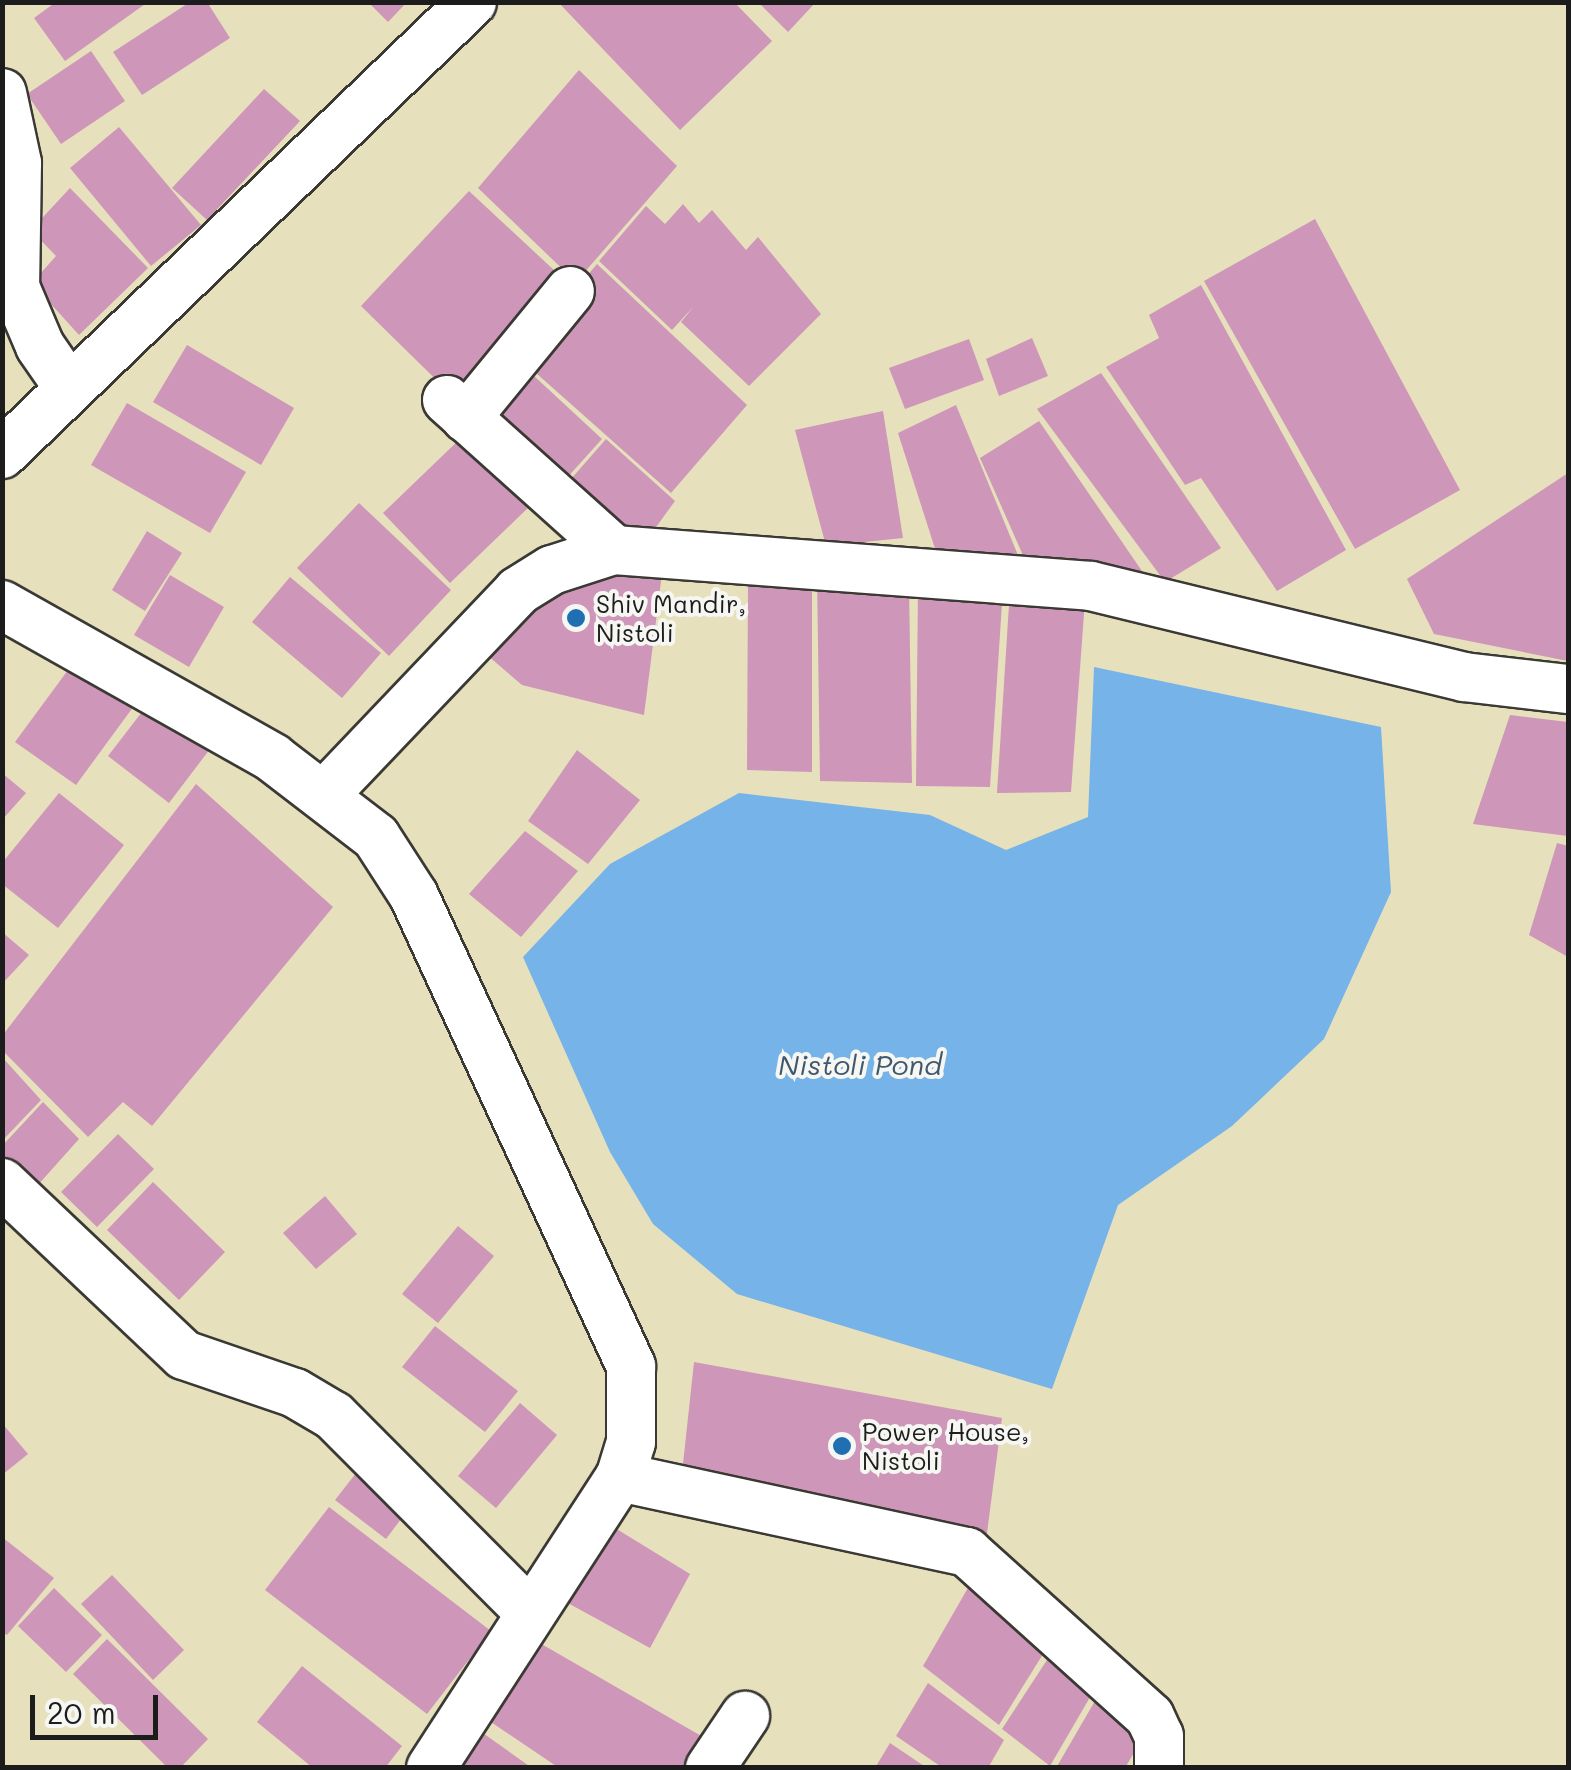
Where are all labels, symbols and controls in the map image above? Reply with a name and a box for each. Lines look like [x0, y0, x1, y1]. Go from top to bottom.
place label: Shiv Mandir, Nistoli [596, 589, 746, 648]
marker: Shiv Mandir, Nistoli [565, 607, 587, 629]
water label: Nistoli Pond [778, 1047, 942, 1081]
place label: Power House, Nistoli [862, 1417, 1029, 1476]
marker: Power House, Nistoli [831, 1435, 853, 1457]
scale bar [35, 1675, 162, 1737]
text: 20 m [47, 1692, 116, 1732]

